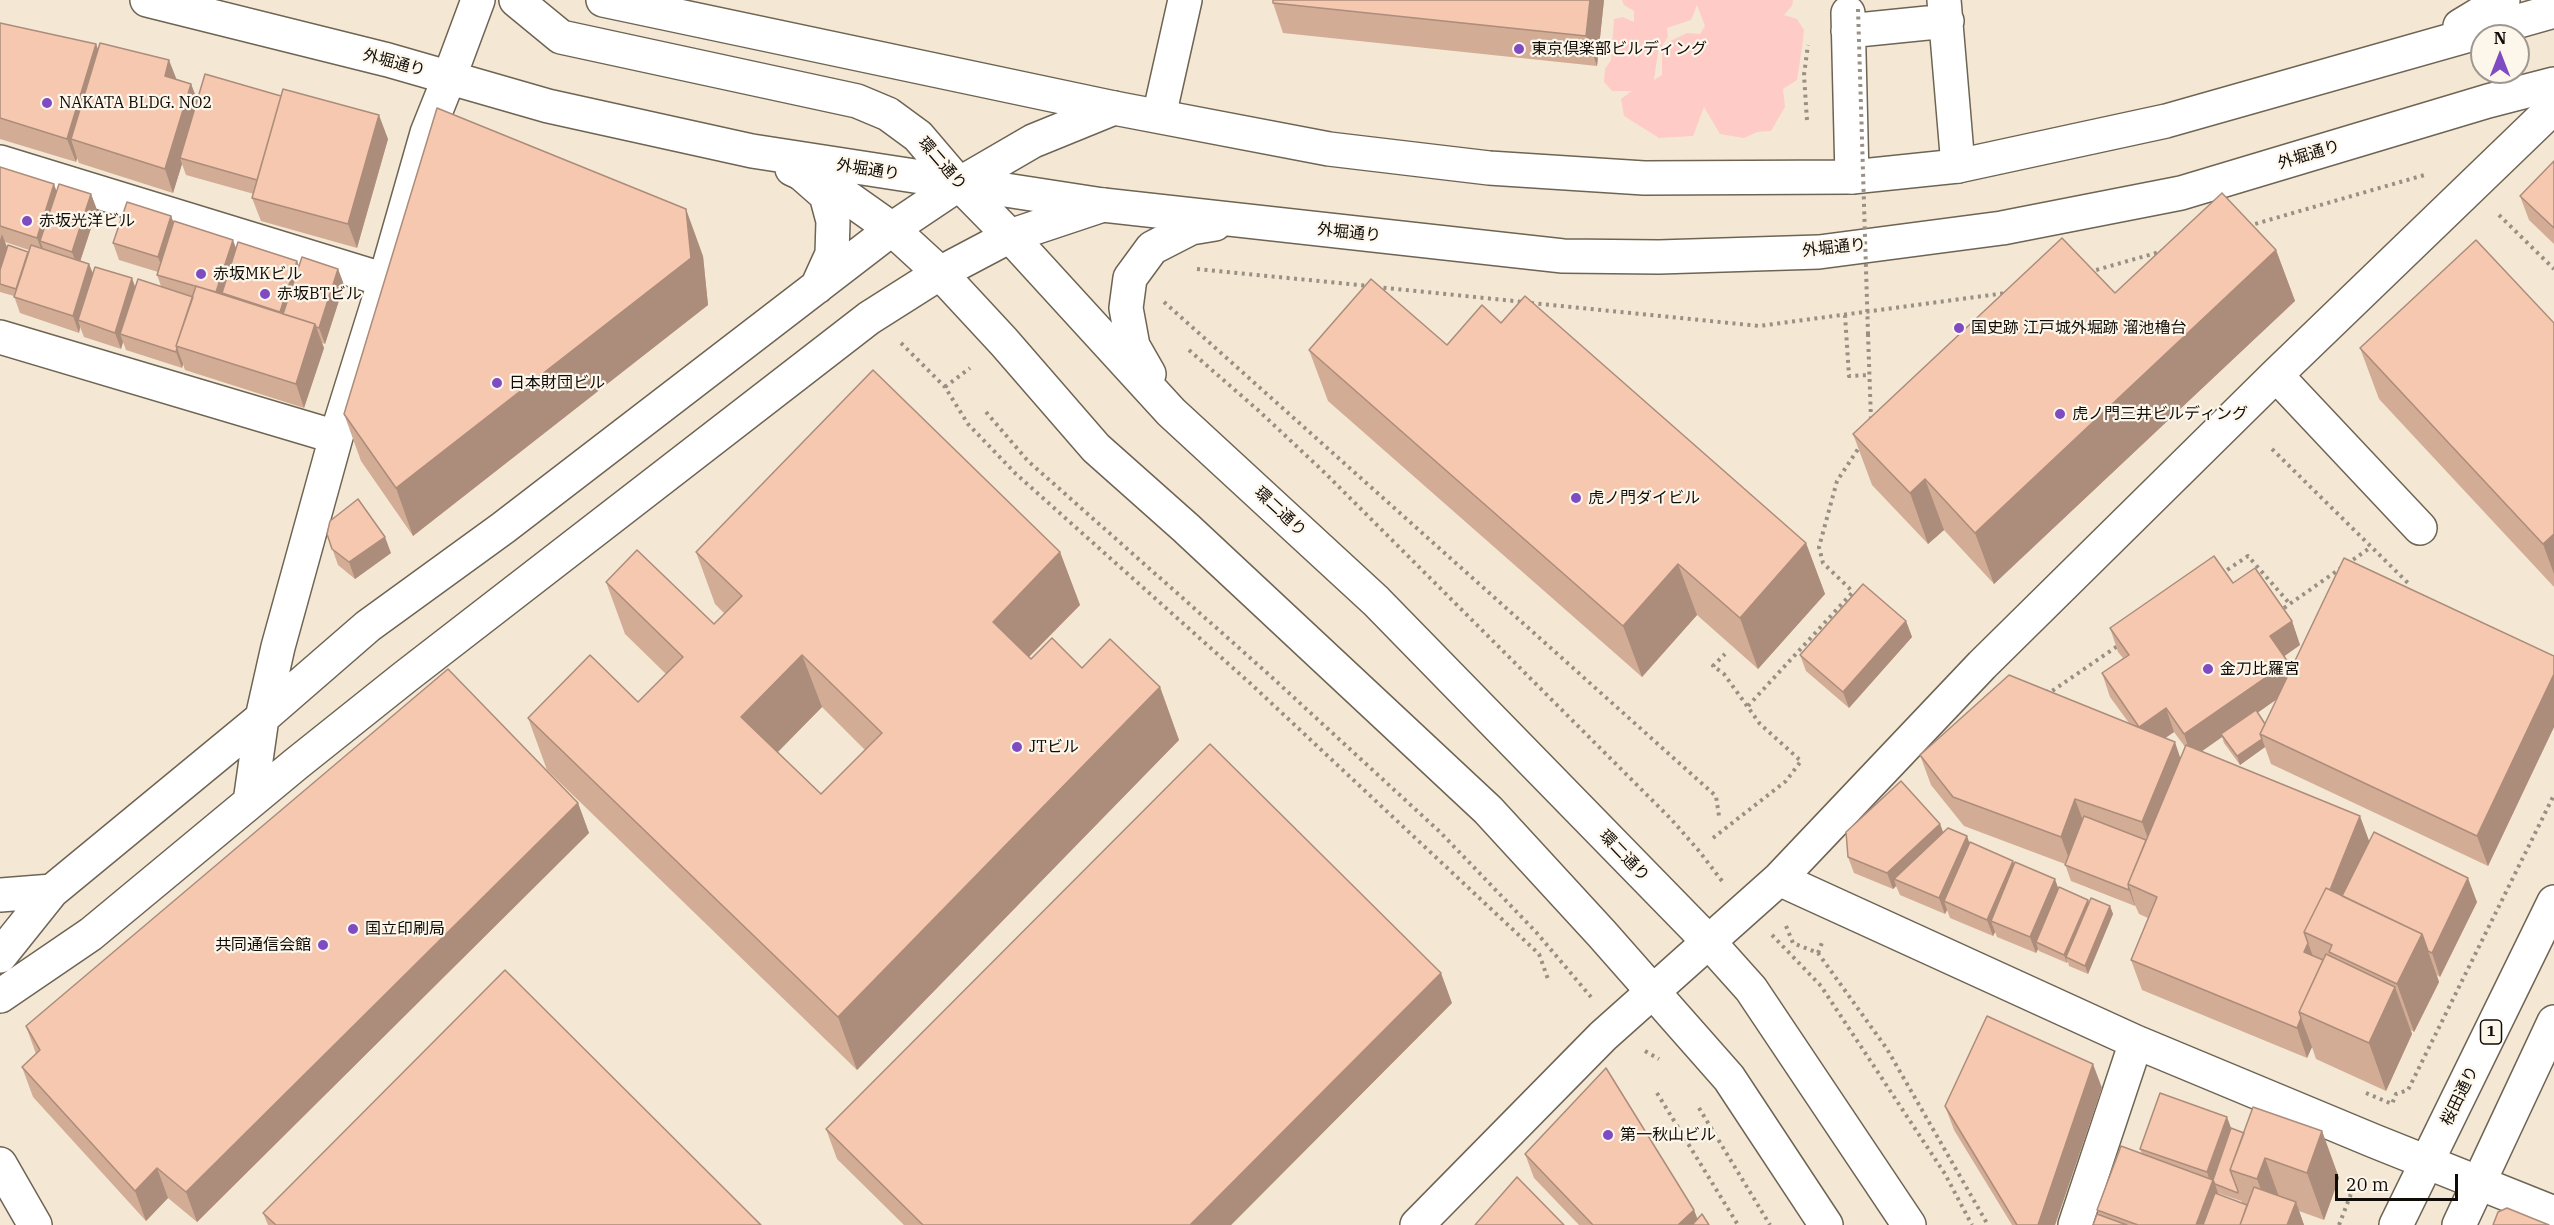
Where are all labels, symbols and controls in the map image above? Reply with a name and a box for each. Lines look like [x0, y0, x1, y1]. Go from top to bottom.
north arrow [2470, 24, 2530, 84]
text: N [2494, 28, 2506, 48]
place label: 東京倶楽部ビルディング [1531, 39, 1707, 59]
marker: 東京倶楽部ビルディング [1512, 42, 1526, 56]
street label: 外堀通り [361, 45, 427, 81]
place label: NAKATA BLDG. NO2 [59, 93, 212, 113]
marker: NAKATA BLDG. NO2 [40, 96, 54, 110]
street label: 環二通り [914, 134, 970, 194]
street label: 外堀通り [2276, 136, 2342, 174]
street label: 外堀通り [835, 156, 901, 184]
place label: 赤坂光洋ビル [39, 211, 135, 231]
marker: 赤坂光洋ビル [20, 214, 34, 228]
street label: 外堀通り [1316, 220, 1382, 246]
street label: 外堀通り [1801, 235, 1867, 261]
place label: 赤坂MKビル [213, 264, 302, 284]
marker: 赤坂MKビル [194, 267, 208, 281]
place label: 赤坂BTビル [277, 284, 362, 304]
marker: 赤坂BTビル [258, 287, 272, 301]
place label: 国史跡 江戸城外堀跡 溜池櫓台 [1971, 318, 2186, 338]
marker: 国史跡 江戸城外堀跡 溜池櫓台 [1952, 321, 1966, 335]
place label: 日本財団ビル [509, 373, 605, 393]
marker: 日本財団ビル [490, 376, 504, 390]
place label: 虎ノ門三井ビルディング [2072, 404, 2248, 424]
marker: 虎ノ門三井ビルディング [2053, 407, 2067, 421]
street label: 環二通り [1250, 483, 1310, 541]
place label: 虎ノ門ダイビル [1588, 488, 1700, 508]
marker: 虎ノ門ダイビル [1569, 491, 1583, 505]
place label: 金刀比羅宮 [2220, 659, 2300, 679]
marker: 金刀比羅宮 [2201, 662, 2215, 676]
place label: JTビル [1029, 737, 1079, 757]
marker: JTビル [1010, 740, 1024, 754]
street label: 環二通り [1595, 826, 1653, 886]
place label: 国立印刷局 [365, 919, 445, 939]
marker: 国立印刷局 [346, 922, 360, 936]
place label: 共同通信会館 [215, 935, 311, 955]
marker: 共同通信会館 [316, 938, 330, 952]
road number: 1 [2480, 1020, 2502, 1044]
street label: 桜田通り [2437, 1063, 2483, 1129]
place label: 第一秋山ビル [1620, 1125, 1716, 1145]
marker: 第一秋山ビル [1601, 1128, 1615, 1142]
scale bar [2338, 1162, 2461, 1200]
text: 20 m [2346, 1173, 2389, 1196]

